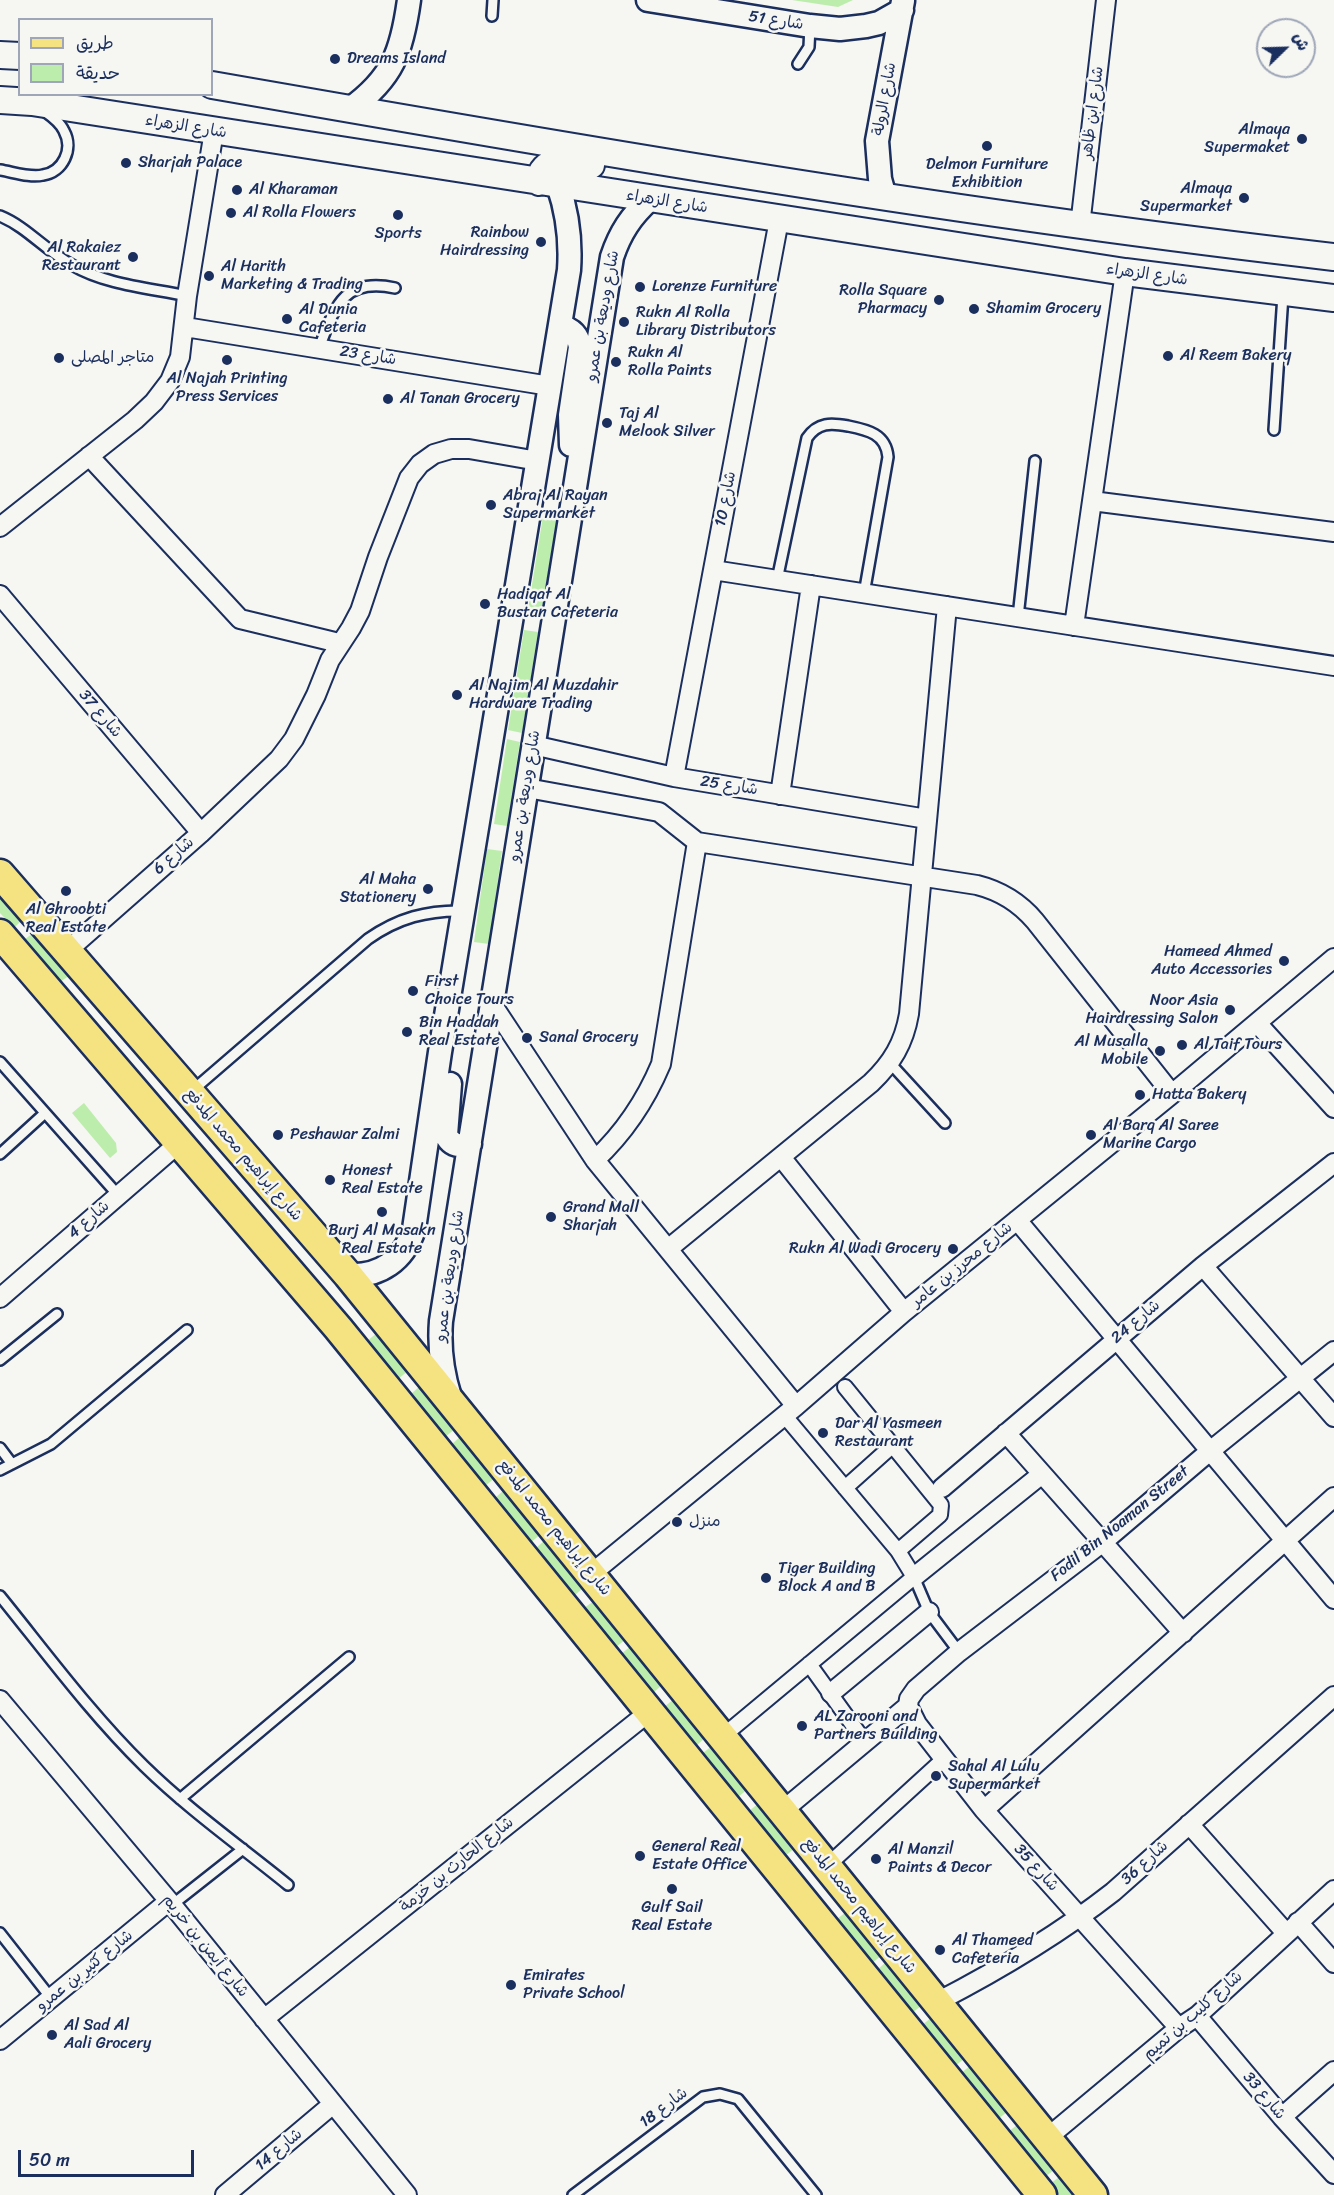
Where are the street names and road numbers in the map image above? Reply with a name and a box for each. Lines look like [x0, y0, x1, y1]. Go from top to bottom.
street label: شارع 51 [747, 7, 805, 35]
street label: شارع الرولة [869, 61, 901, 137]
street label: شارع ابن ظاهر [1078, 65, 1108, 161]
street label: شارع الزهراء [144, 111, 228, 143]
street label: شارع الزهراء [625, 186, 709, 218]
street label: شارع وديعة بن عمرو [582, 249, 624, 383]
street label: شارع الزهراء [1105, 260, 1189, 290]
street label: شارع 23 [338, 342, 398, 370]
street label: شارع 10 [711, 470, 741, 528]
street label: شارع 37 [74, 686, 126, 742]
street label: شارع وديعة بن عمرو [505, 729, 545, 863]
street label: شارع 25 [699, 772, 759, 800]
street label: شارع 6 [150, 833, 198, 879]
street label: شارع إبراهيم محمد المدفع [180, 1085, 306, 1225]
street label: شارع 4 [64, 1197, 114, 1243]
street label: شارع وديعة بن عمرو [431, 1209, 469, 1343]
street label: شارع محرز بن عامر [907, 1218, 1017, 1312]
street label: شارع 24 [1108, 1296, 1164, 1348]
street label: شارع إبراهيم محمد المدفع [493, 1456, 615, 1600]
street label: Fodil Bin Noaman Street [1047, 1462, 1193, 1586]
street label: شارع الحارث بن خزمة [396, 1813, 518, 1917]
street label: شارع إبراهيم محمد المدفع [798, 1834, 920, 1978]
street label: شارع 36 [1118, 1837, 1172, 1889]
street label: شارع 35 [1010, 1840, 1062, 1896]
street label: شارع أيمن بن خريم [158, 1891, 252, 2001]
street label: شارع كثير بن عمرو [33, 1926, 137, 2016]
street label: شارع كليب بن تميم [1139, 1967, 1247, 2065]
street label: شارع 33 [1239, 2068, 1289, 2124]
street label: شارع 18 [636, 2084, 692, 2132]
street label: شارع 14 [252, 2125, 306, 2175]

